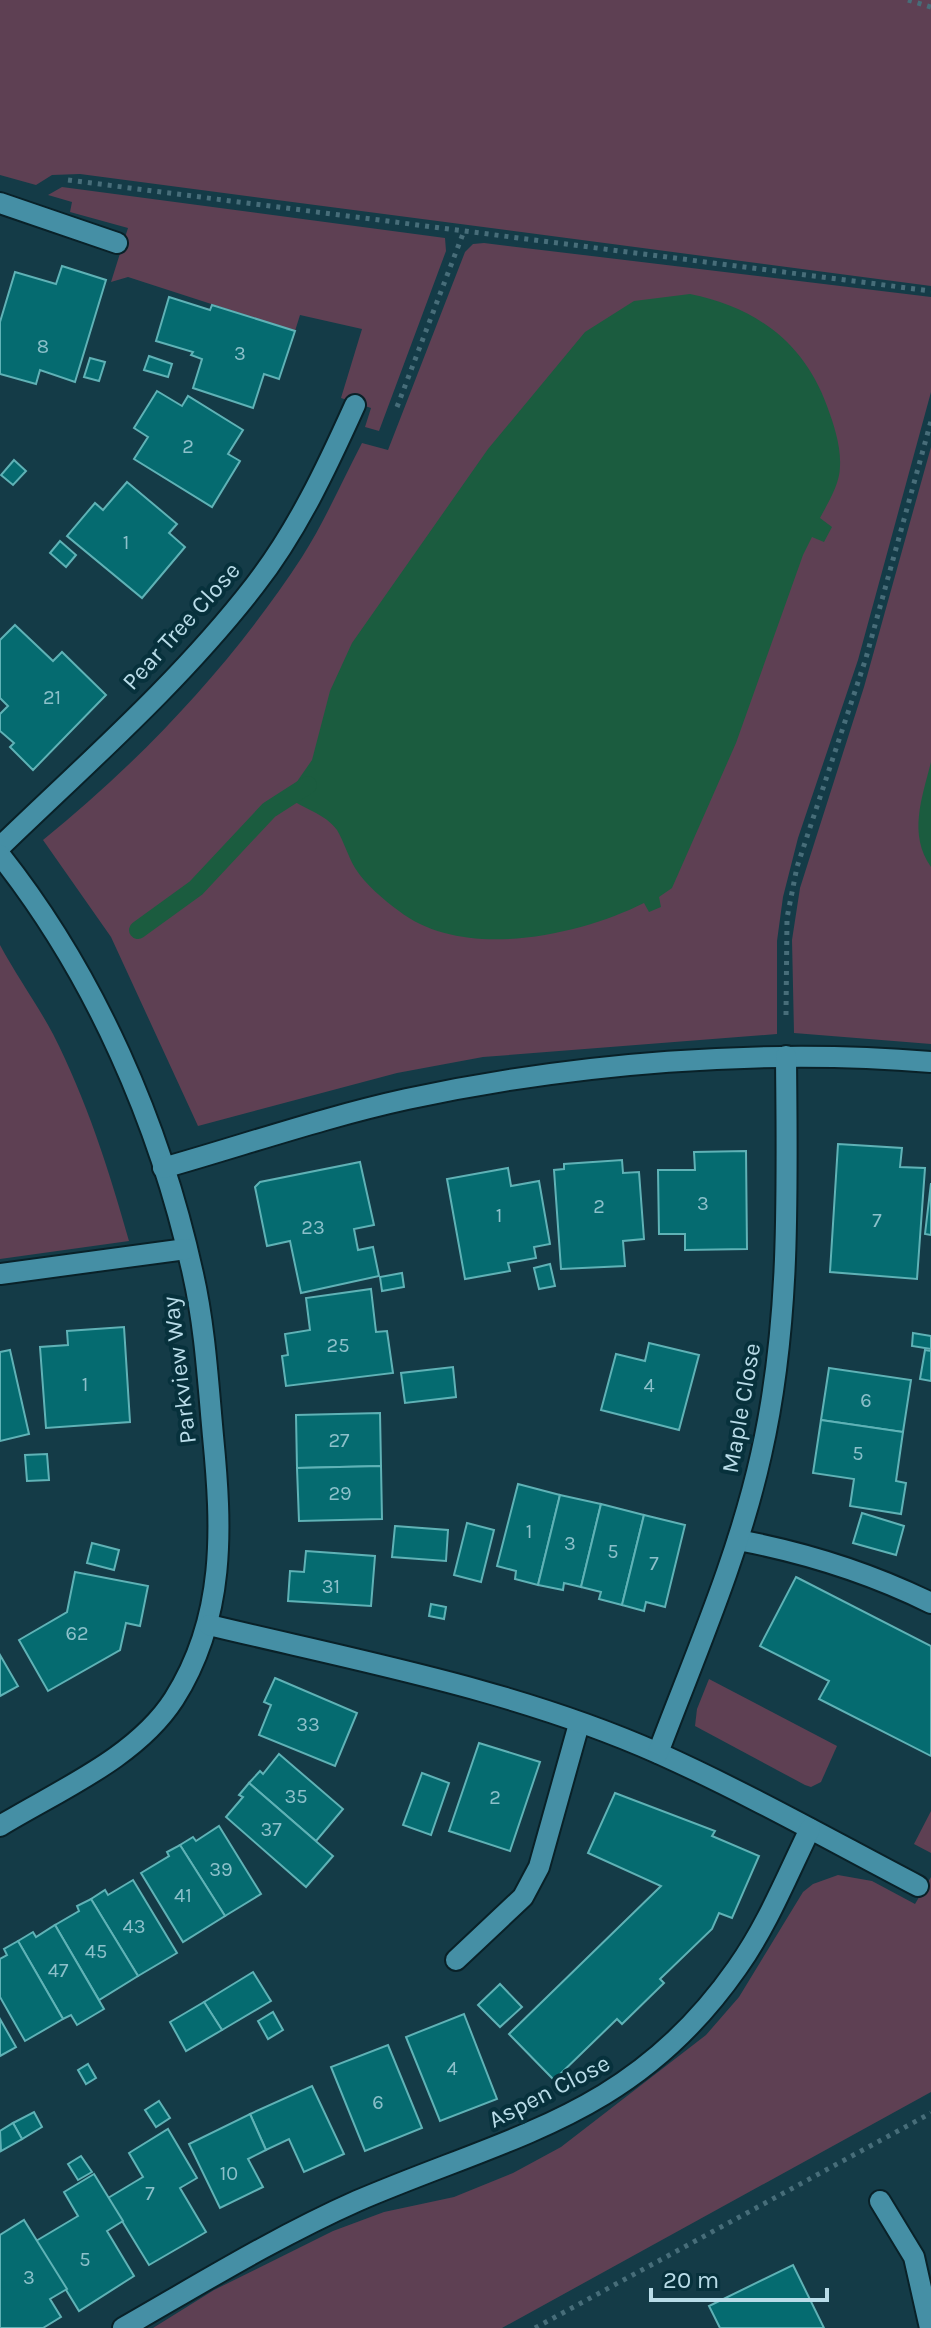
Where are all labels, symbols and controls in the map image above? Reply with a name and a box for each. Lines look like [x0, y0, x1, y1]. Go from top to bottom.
house number: 8 [37, 335, 49, 358]
house number: 3 [234, 342, 246, 365]
house number: 2 [182, 435, 194, 458]
house number: 1 [123, 531, 129, 554]
street label: Pear Tree Close [116, 556, 246, 696]
house number: 21 [43, 686, 61, 709]
house number: 3 [697, 1192, 709, 1215]
house number: 2 [593, 1195, 605, 1218]
house number: 1 [496, 1204, 502, 1227]
house number: 7 [872, 1209, 882, 1232]
house number: 23 [301, 1216, 325, 1239]
street label: Parkview Way [156, 1295, 202, 1445]
house number: 25 [327, 1334, 349, 1357]
street label: Maple Close [716, 1341, 766, 1475]
house number: 1 [82, 1373, 88, 1396]
house number: 4 [643, 1374, 655, 1397]
house number: 6 [860, 1389, 872, 1412]
house number: 27 [329, 1429, 350, 1452]
house number: 5 [852, 1442, 864, 1465]
house number: 29 [328, 1482, 352, 1505]
house number: 1 [526, 1520, 532, 1543]
house number: 3 [564, 1532, 576, 1555]
house number: 5 [607, 1540, 619, 1563]
house number: 7 [649, 1552, 659, 1575]
house number: 31 [322, 1575, 340, 1598]
house number: 62 [65, 1622, 89, 1645]
house number: 33 [296, 1713, 320, 1736]
house number: 35 [284, 1785, 308, 1808]
house number: 2 [489, 1786, 501, 1809]
house number: 37 [260, 1818, 282, 1841]
house number: 39 [209, 1858, 233, 1881]
house number: 41 [174, 1884, 192, 1907]
house number: 43 [123, 1915, 145, 1938]
house number: 45 [85, 1940, 107, 1963]
house number: 47 [48, 1959, 69, 1982]
street label: Aspen Close [484, 2048, 614, 2134]
house number: 4 [446, 2057, 458, 2080]
house number: 6 [372, 2091, 384, 2114]
house number: 10 [220, 2162, 238, 2185]
house number: 7 [145, 2182, 155, 2205]
house number: 5 [79, 2248, 91, 2271]
scale bar [651, 2252, 827, 2302]
house number: 3 [23, 2266, 35, 2289]
text: 20 m [663, 2266, 719, 2294]

